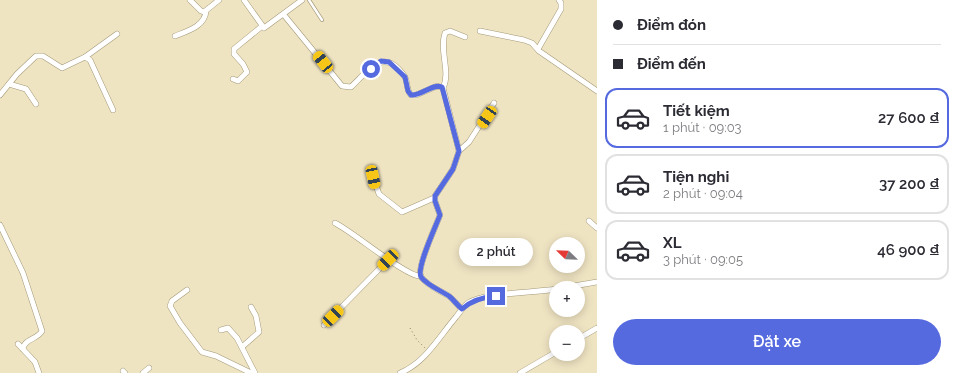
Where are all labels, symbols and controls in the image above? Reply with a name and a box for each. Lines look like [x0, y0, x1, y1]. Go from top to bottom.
text: Điểm đón [637, 16, 706, 34]
car [311, 49, 335, 75]
text: Điểm đến [637, 55, 706, 73]
route start [362, 60, 380, 78]
icon: car [615, 100, 651, 136]
text: Tiết kiệm [663, 102, 730, 120]
car [475, 104, 499, 130]
text: 27 600 ₫ [878, 109, 939, 127]
text: 1 phút · 09:03 [663, 120, 742, 135]
car [365, 164, 381, 190]
icon: car [615, 166, 651, 202]
text: Tiện nghi [663, 168, 729, 186]
text: 37 200 ₫ [879, 175, 939, 193]
text: 2 phút · 09:04 [663, 186, 743, 201]
icon: car [615, 232, 651, 268]
text: XL [663, 234, 681, 252]
north arrow [549, 237, 585, 273]
map controls [549, 237, 585, 361]
callout: 2 phút [459, 238, 533, 266]
text: 46 900 ₫ [877, 241, 939, 259]
text: 2 phút [477, 244, 515, 259]
car [375, 247, 401, 273]
text: 3 phút · 09:05 [663, 252, 743, 267]
button: + [549, 281, 585, 317]
route end [487, 287, 505, 305]
car [320, 303, 346, 329]
button: Đặt xe [613, 319, 941, 365]
button: − [549, 325, 585, 361]

